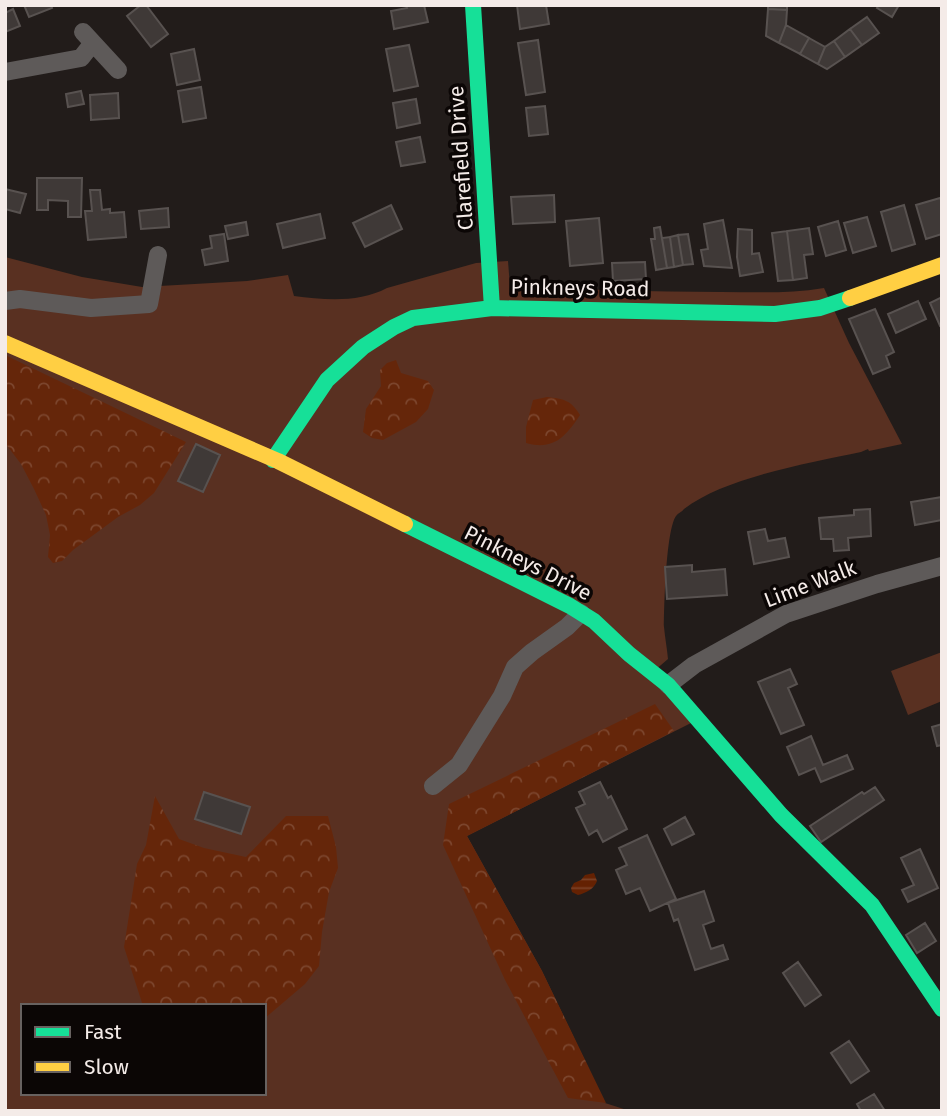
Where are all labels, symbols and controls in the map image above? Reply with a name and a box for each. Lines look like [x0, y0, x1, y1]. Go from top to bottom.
street label: Clarefield Drive [443, 85, 479, 231]
street label: Pinkneys Road [510, 274, 650, 302]
street label: Pinkneys Drive [460, 520, 596, 606]
street label: Lime Walk [760, 555, 860, 613]
legend [21, 1004, 266, 1095]
text: Fast [84, 1019, 122, 1045]
text: Slow [84, 1054, 129, 1080]

